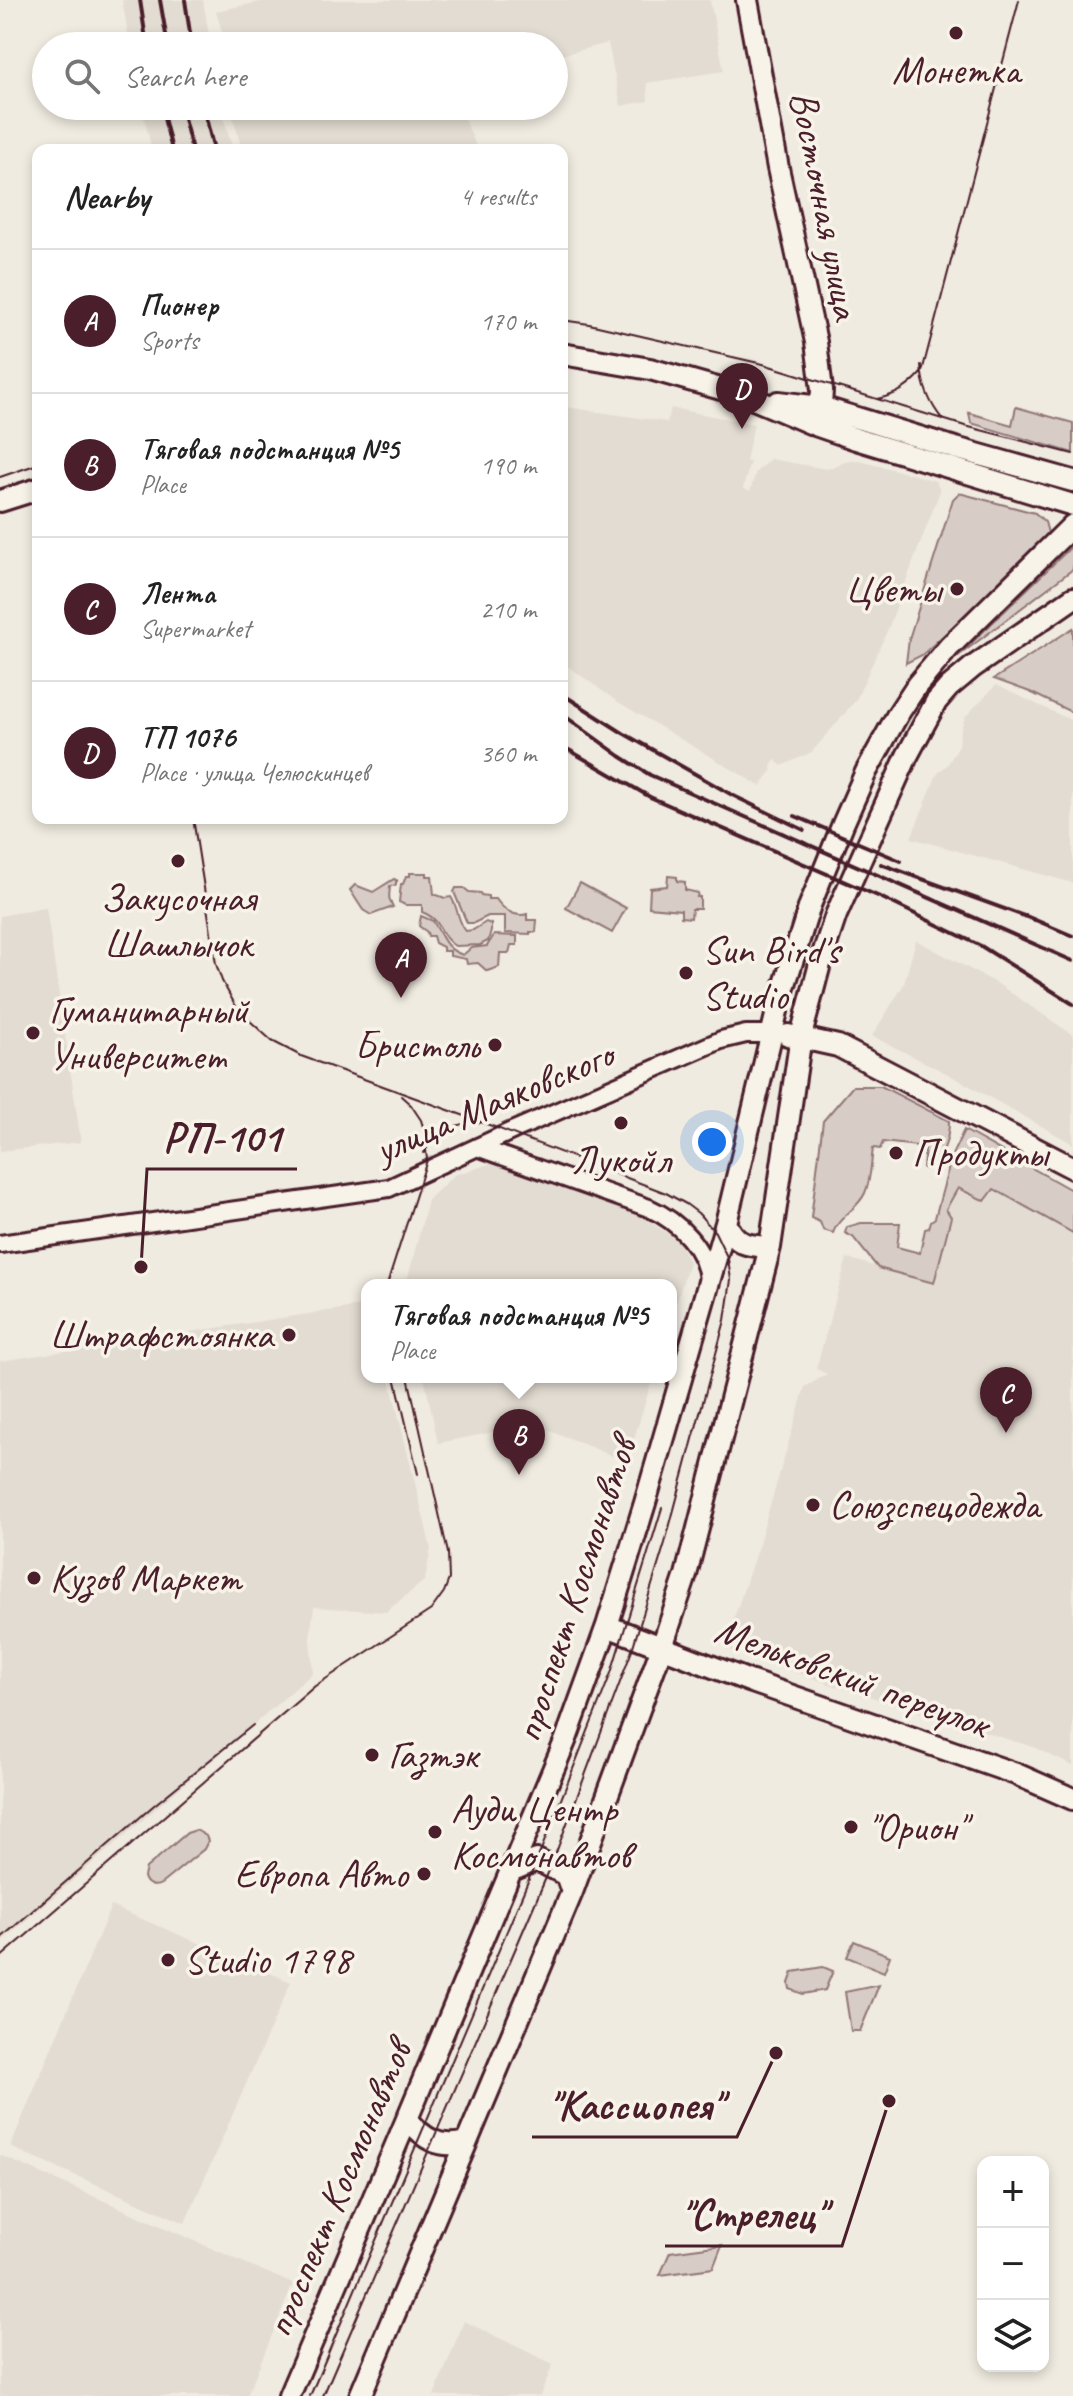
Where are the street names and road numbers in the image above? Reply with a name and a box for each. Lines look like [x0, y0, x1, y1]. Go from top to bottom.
street label: Восточная улица [778, 87, 872, 326]
street label: улица Маяковского [365, 1028, 624, 1175]
street label: проспект Космонавтов [502, 1425, 650, 1748]
street label: Мельковский переулок [708, 1604, 999, 1751]
street label: проспект Космонавтов [253, 2027, 426, 2344]

